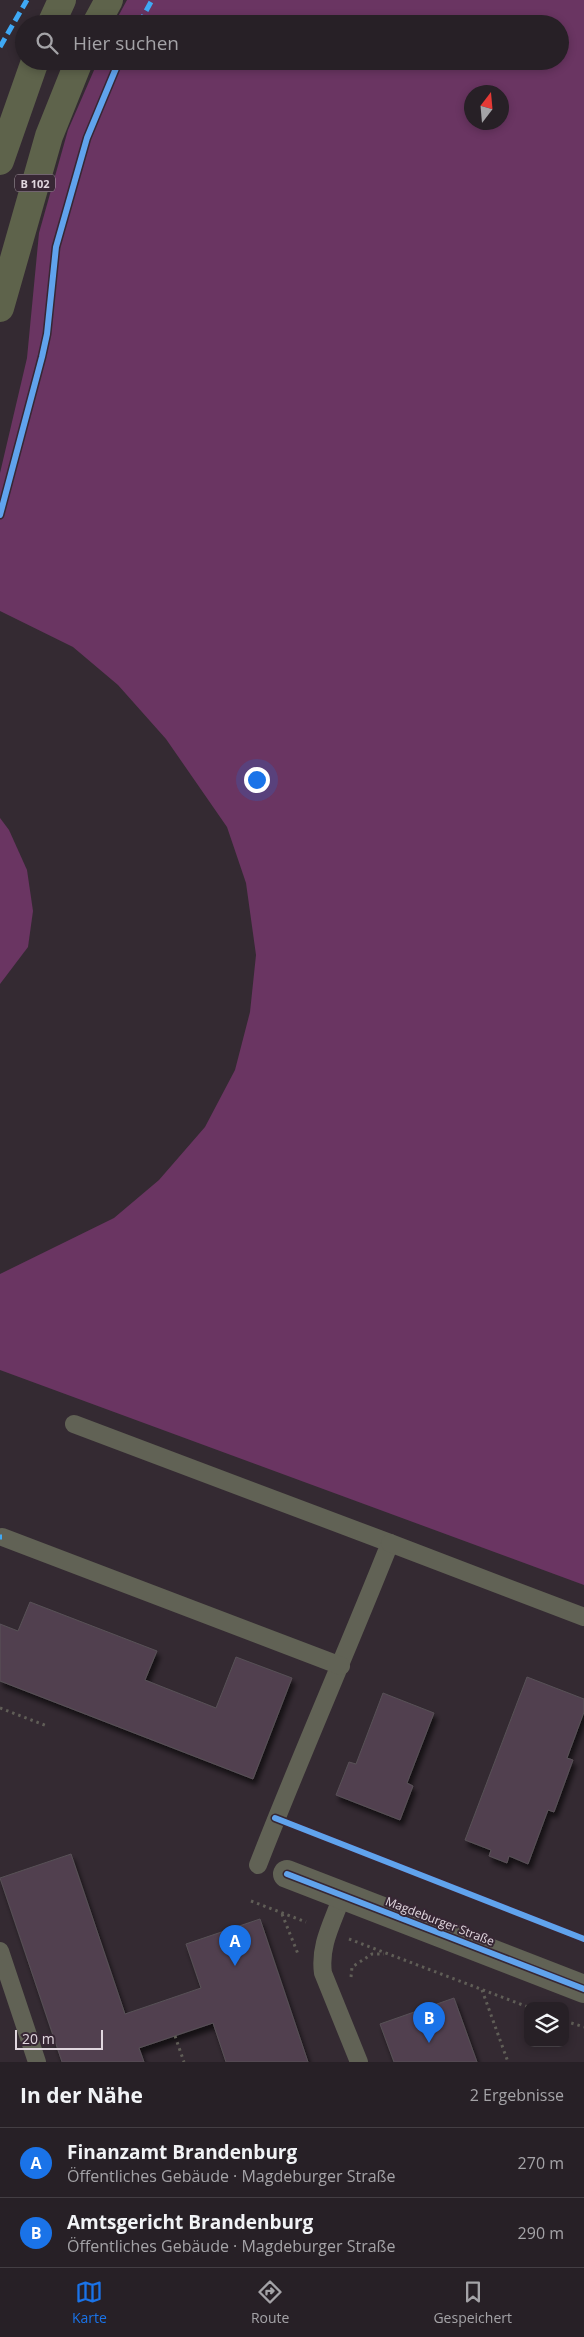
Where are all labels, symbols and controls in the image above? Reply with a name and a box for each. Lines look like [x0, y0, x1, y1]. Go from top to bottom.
search box [15, 15, 569, 70]
icon: search [33, 29, 61, 57]
text: Hier suchen [73, 30, 179, 56]
north arrow [464, 85, 509, 130]
road number: B 102 [15, 174, 55, 192]
your location [244, 767, 270, 793]
street label: Magdeburger Straße [383, 1892, 497, 1950]
pin: A [219, 1925, 251, 1966]
pin: B [413, 2002, 445, 2043]
map controls [524, 2002, 569, 2047]
button: layers [524, 2002, 569, 2047]
scale bar [15, 2027, 102, 2050]
text: 20 m [22, 2029, 55, 2048]
text: In der Nähe [20, 2081, 143, 2109]
text: 2 Ergebnisse [470, 2084, 564, 2106]
text: Finanzamt Brandenburg [67, 2139, 297, 2165]
text: A [30, 2152, 42, 2174]
text: 270 m [518, 2152, 564, 2174]
text: Öffentliches Gebäude · Magdeburger Straße [67, 2165, 396, 2187]
text: Amtsgericht Brandenburg [67, 2209, 313, 2235]
text: B [31, 2222, 41, 2244]
text: 290 m [518, 2222, 564, 2244]
text: Öffentliches Gebäude · Magdeburger Straße [67, 2235, 396, 2257]
tab: Karte [72, 2278, 107, 2327]
tab: Route [251, 2278, 289, 2327]
tab: Gespeichert [433, 2278, 512, 2327]

